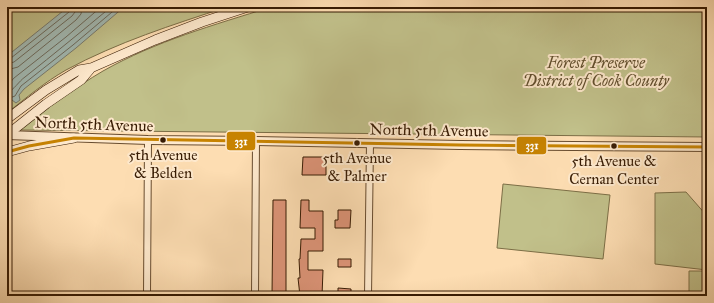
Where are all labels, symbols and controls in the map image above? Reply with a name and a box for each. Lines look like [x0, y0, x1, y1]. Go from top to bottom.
park label: Forest Preserve District of Cook County [523, 53, 670, 90]
street label: North 5th Avenue [34, 112, 154, 136]
street label: North 5th Avenue [369, 119, 489, 141]
line badge: 331 [226, 131, 256, 151]
marker: 5th Avenue & Belden [158, 135, 168, 145]
text: 331 [234, 135, 248, 149]
line badge: 331 [516, 136, 547, 155]
marker: 5th Avenue & Palmer [352, 138, 362, 148]
text: 331 [525, 139, 539, 153]
marker: 5th Avenue & Cernan Center [609, 141, 619, 151]
place label: 5th Avenue & Belden [129, 146, 197, 182]
place label: 5th Avenue & Palmer [323, 149, 391, 185]
place label: 5th Avenue & Cernan Center [569, 152, 659, 188]

